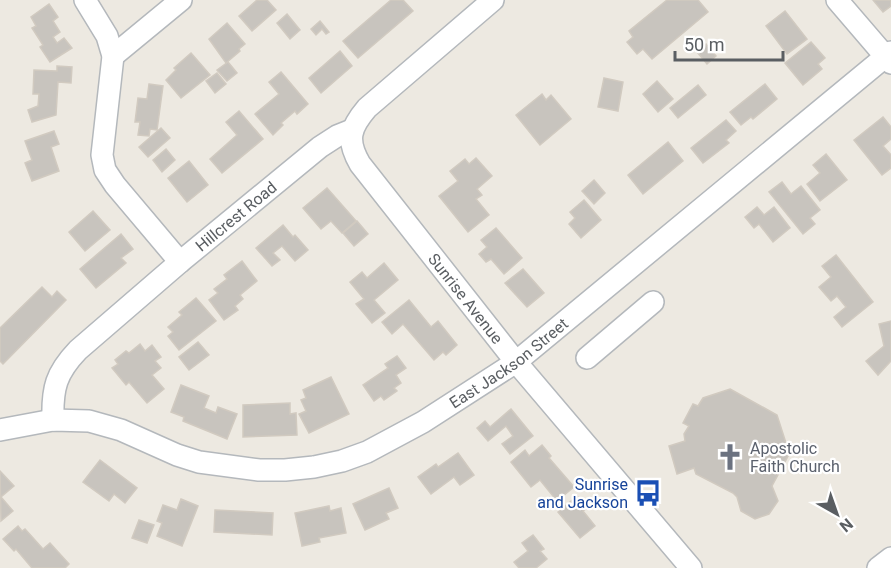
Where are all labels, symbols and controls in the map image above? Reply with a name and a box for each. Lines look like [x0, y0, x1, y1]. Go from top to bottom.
scale bar [675, 24, 783, 62]
text: 50 m [684, 34, 724, 55]
street label: Hillcrest Road [192, 178, 281, 255]
street label: Sunrise Avenue [424, 250, 507, 348]
street label: East Jackson Street [446, 314, 572, 412]
place label: Apostolic Faith Church [750, 439, 840, 476]
church icon: Apostolic Faith Church [715, 442, 745, 472]
place label: Sunrise and Jackson [537, 475, 628, 512]
bus stop icon: Sunrise and Jackson [633, 478, 663, 508]
north arrow [807, 484, 867, 544]
text: N [836, 514, 857, 536]

